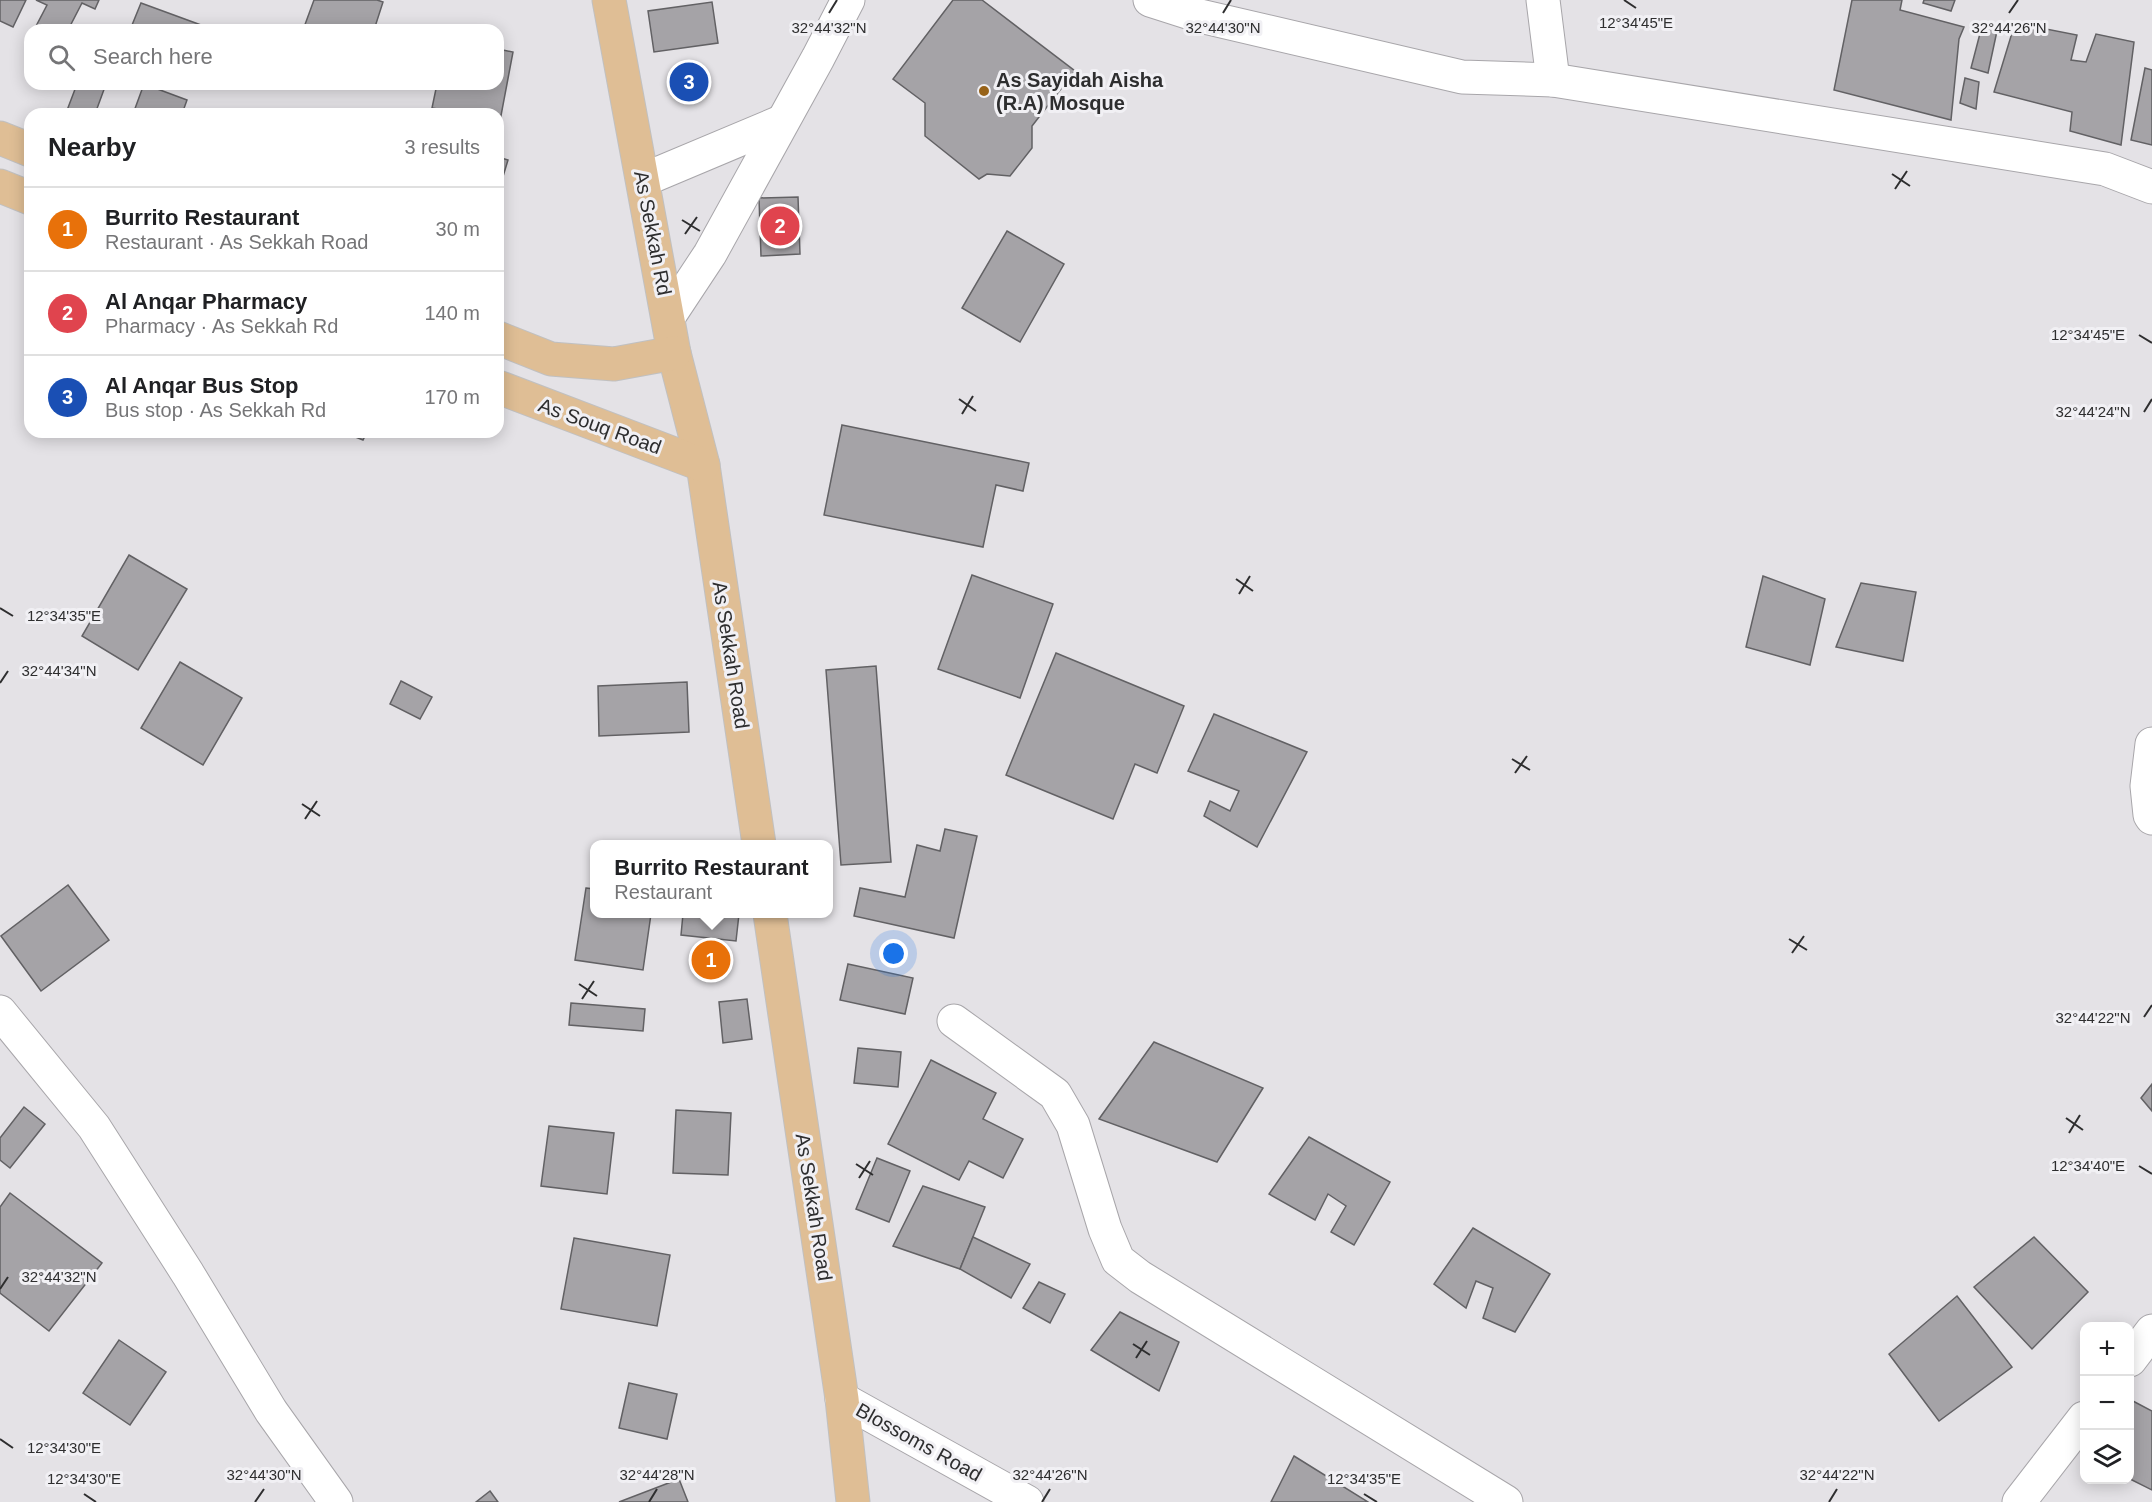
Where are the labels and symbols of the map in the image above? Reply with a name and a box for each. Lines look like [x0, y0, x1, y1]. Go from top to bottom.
text: 12°34'45"E [1599, 14, 1673, 31]
text: 32°44'32"N [791, 19, 867, 36]
text: 32°44'30"N [1185, 19, 1261, 36]
text: 32°44'26"N [1971, 19, 2047, 36]
pin: 3 [670, 60, 708, 104]
place label: As Sayidah Aisha (R.A) Mosque [996, 69, 1164, 114]
marker: As Sayidah Aisha (R.A) Mosque [977, 84, 991, 98]
street label: As Sekkah Rd [630, 169, 676, 297]
pin: 2 [760, 204, 800, 248]
text: 12°34'45"E [2051, 326, 2125, 343]
street label: As Souq Road [536, 394, 664, 458]
text: 32°44'24"N [2055, 403, 2131, 420]
street label: As Sekkah Road [708, 580, 754, 730]
text: 12°34'35"E [27, 607, 101, 624]
text: 32°44'34"N [21, 662, 97, 679]
pin: 1 [692, 938, 730, 982]
your location [879, 939, 908, 968]
text: 32°44'22"N [2055, 1009, 2131, 1026]
street label: As Sekkah Road [791, 1132, 837, 1282]
text: 12°34'40"E [2051, 1157, 2125, 1174]
text: 32°44'32"N [21, 1268, 97, 1285]
street label: Blossoms Road [852, 1398, 986, 1486]
text: 12°34'30"E [27, 1439, 101, 1456]
text: 32°44'30"N [226, 1466, 302, 1483]
text: 32°44'28"N [619, 1466, 695, 1483]
text: 32°44'26"N [1012, 1466, 1088, 1483]
text: 32°44'22"N [1799, 1466, 1875, 1483]
text: 12°34'30"E [47, 1470, 121, 1487]
text: 12°34'35"E [1327, 1470, 1401, 1487]

